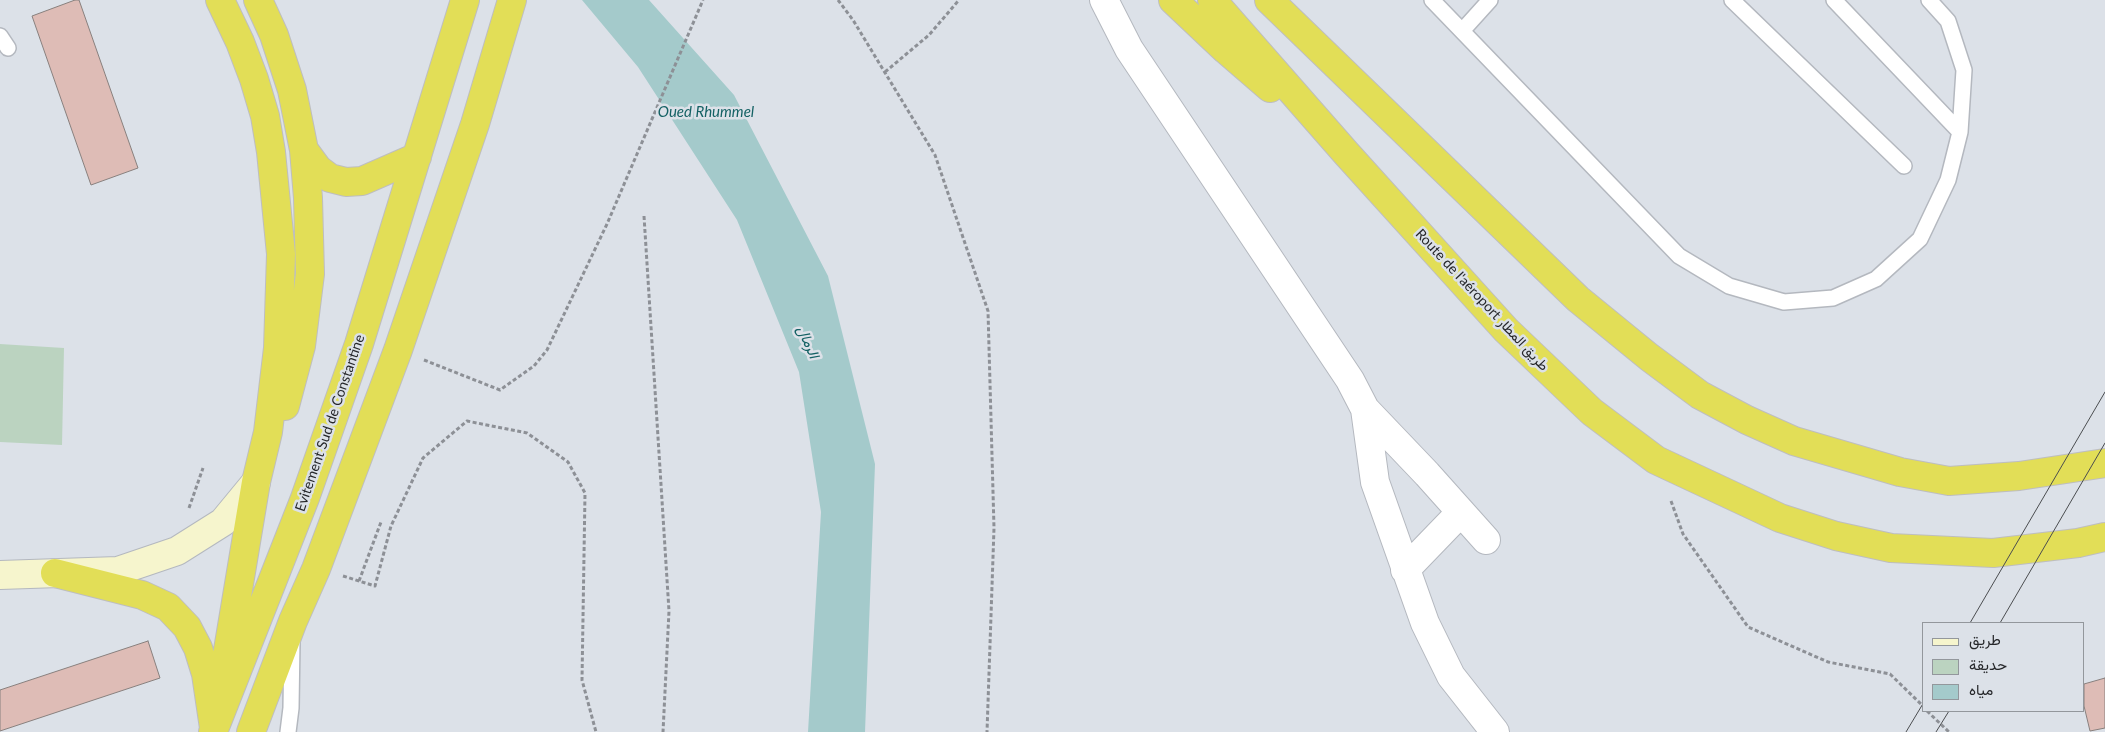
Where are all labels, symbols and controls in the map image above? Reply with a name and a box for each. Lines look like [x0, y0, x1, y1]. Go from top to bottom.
water label: Oued Rhummel [658, 103, 754, 121]
street label: Route de l'aéroport طريق المطار [1412, 226, 1552, 374]
water label: الرمال [793, 323, 823, 361]
street label: Evitement Sud de Constantine [292, 332, 368, 514]
legend [1922, 622, 2085, 712]
text: طريق [1969, 630, 2001, 648]
text: حديقة [1969, 655, 2007, 673]
text: مياه [1969, 680, 1993, 698]

